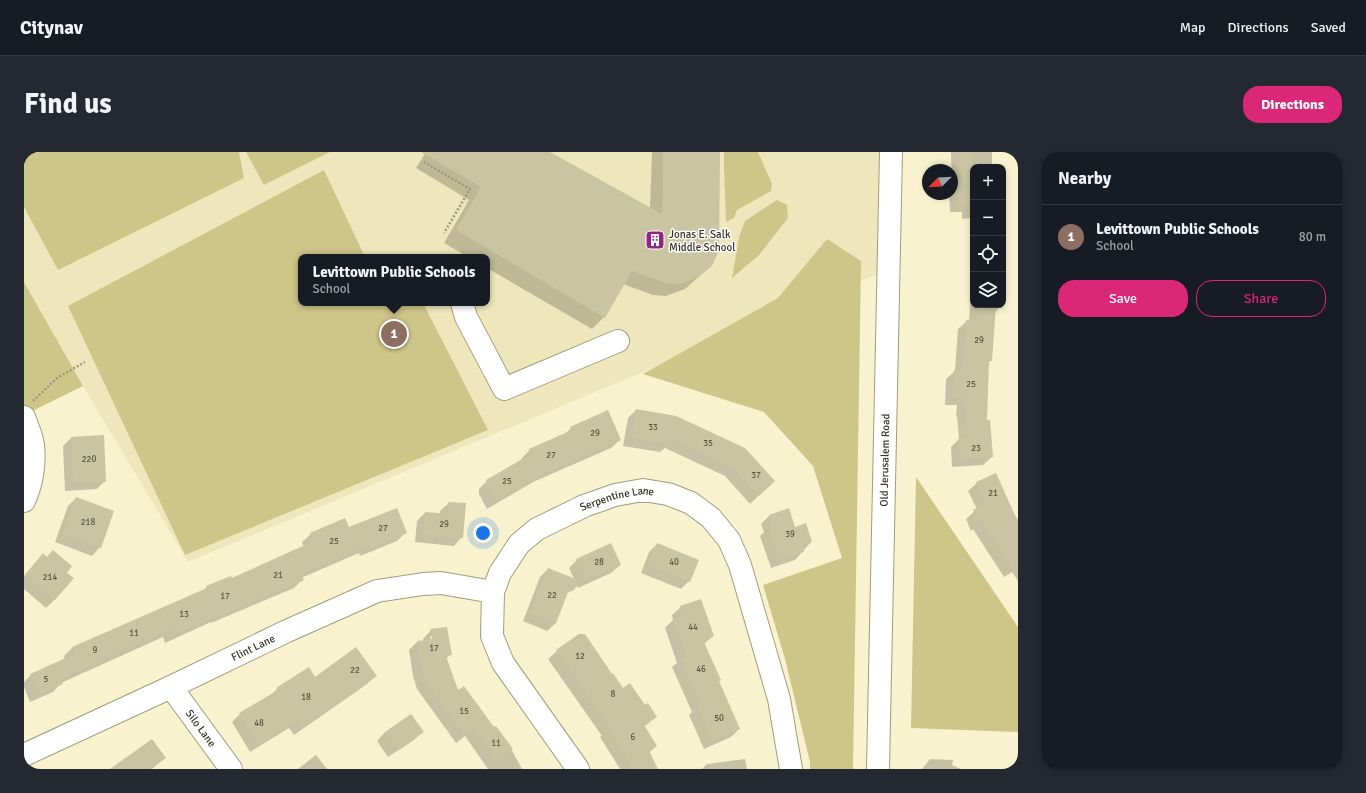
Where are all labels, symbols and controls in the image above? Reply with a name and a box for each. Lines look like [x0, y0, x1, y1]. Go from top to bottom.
text: Citynav [20, 16, 83, 40]
text: Map [1180, 19, 1206, 36]
text: Directions [1228, 19, 1289, 36]
text: Saved [1311, 19, 1346, 36]
button: Directions [1243, 86, 1342, 123]
text: Find us [24, 87, 112, 121]
north arrow [922, 164, 958, 200]
map controls [970, 164, 1006, 308]
button: + [970, 164, 1006, 200]
text: Nearby [1058, 168, 1111, 189]
button: − [970, 200, 1006, 236]
text: Levittown Public Schools [1096, 220, 1259, 238]
place label: Jonas E. Salk Middle School [669, 228, 736, 254]
building icon: Jonas E. Salk Middle School [644, 229, 666, 251]
text: 1 [1067, 229, 1075, 245]
text: 80 m [1299, 229, 1326, 245]
button: locate [970, 236, 1006, 272]
text: School [1096, 238, 1134, 254]
popup [298, 254, 490, 306]
text: Levittown Public Schools [312, 263, 476, 281]
button: layers [970, 272, 1006, 308]
button: Save [1058, 280, 1188, 317]
button: Share [1196, 280, 1326, 317]
text: School [312, 281, 350, 297]
pin: 1 [381, 319, 407, 349]
house number: 29 [974, 335, 984, 346]
house number: 25 [966, 379, 976, 390]
street label: Old Jerusalem Road [878, 413, 892, 507]
house number: 33 [648, 422, 658, 433]
house number: 29 [590, 428, 600, 439]
house number: 35 [703, 438, 713, 449]
house number: 23 [971, 443, 981, 454]
house number: 27 [546, 450, 556, 461]
house number: 220 [82, 454, 96, 465]
house number: 37 [751, 470, 761, 481]
house number: 25 [502, 476, 512, 487]
street label: Serpentine Lane [578, 484, 655, 514]
house number: 21 [988, 488, 998, 499]
house number: 218 [81, 517, 95, 528]
house number: 29 [439, 519, 449, 530]
house number: 27 [378, 523, 388, 534]
your location [473, 523, 493, 543]
house number: 39 [785, 529, 795, 540]
house number: 25 [329, 536, 339, 547]
house number: 28 [594, 557, 604, 568]
house number: 40 [669, 557, 679, 568]
house number: 21 [273, 570, 283, 581]
house number: 214 [43, 572, 57, 583]
house number: 22 [547, 590, 557, 601]
house number: 17 [220, 591, 230, 602]
house number: 13 [179, 609, 189, 620]
house number: 44 [688, 622, 698, 633]
house number: 11 [129, 628, 139, 639]
street label: Flint Lane [229, 632, 277, 664]
house number: 17 [429, 643, 439, 654]
house number: 9 [93, 645, 98, 656]
house number: 12 [575, 651, 585, 662]
house number: 46 [696, 664, 706, 675]
house number: 22 [350, 665, 360, 676]
house number: 5 [44, 674, 49, 685]
house number: 8 [611, 689, 616, 700]
house number: 18 [301, 692, 311, 703]
house number: 15 [459, 706, 469, 717]
street label: Silo Lane [183, 707, 219, 750]
house number: 50 [714, 713, 724, 724]
house number: 48 [254, 718, 264, 729]
house number: 6 [631, 732, 636, 743]
house number: 11 [491, 738, 501, 749]

